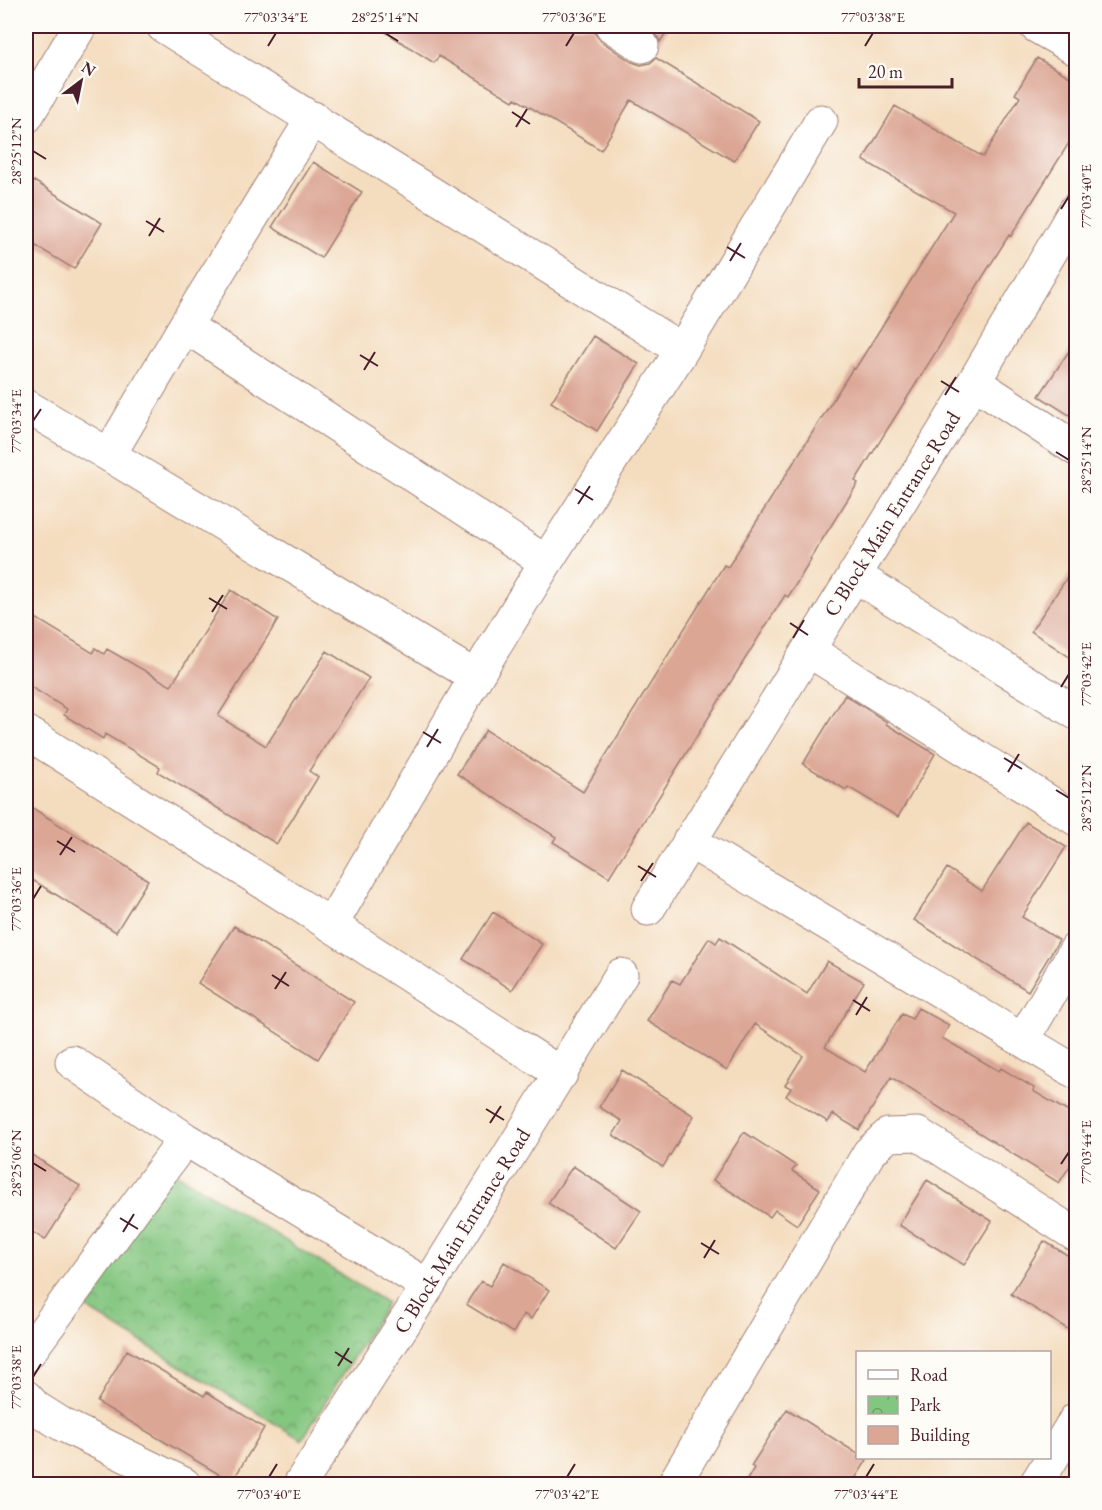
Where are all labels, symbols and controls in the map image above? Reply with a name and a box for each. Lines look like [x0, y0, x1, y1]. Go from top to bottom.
text: 77°03'34"E [244, 7, 309, 26]
text: 28°25'14"N [351, 7, 419, 26]
text: 77°03'36"E [542, 7, 607, 26]
text: 77°03'38"E [841, 7, 906, 26]
north arrow [51, 51, 111, 111]
scale bar [859, 51, 952, 89]
text: N [78, 56, 100, 81]
text: 20 m [868, 60, 903, 83]
text: 28°25'12"N [6, 117, 25, 185]
text: 77°03'40"E [1076, 163, 1095, 228]
text: 77°03'34"E [6, 388, 25, 453]
street label: C Block Main Entrance Road [817, 406, 966, 621]
text: 28°25'14"N [1076, 426, 1095, 494]
text: 77°03'42"E [1076, 641, 1095, 706]
text: 28°25'12"N [1076, 764, 1095, 832]
text: 77°03'36"E [6, 866, 25, 931]
text: 77°03'44"E [1076, 1119, 1095, 1184]
street label: C Block Main Entrance Road [387, 1123, 536, 1338]
text: 28°25'06"N [6, 1129, 25, 1197]
text: 77°03'38"E [6, 1344, 25, 1409]
legend [856, 1351, 1051, 1459]
text: Road [910, 1363, 949, 1386]
text: Park [910, 1393, 941, 1416]
text: Building [910, 1423, 970, 1446]
text: 77°03'40"E [237, 1484, 302, 1503]
text: 77°03'42"E [535, 1484, 600, 1503]
text: 77°03'44"E [834, 1484, 899, 1503]

